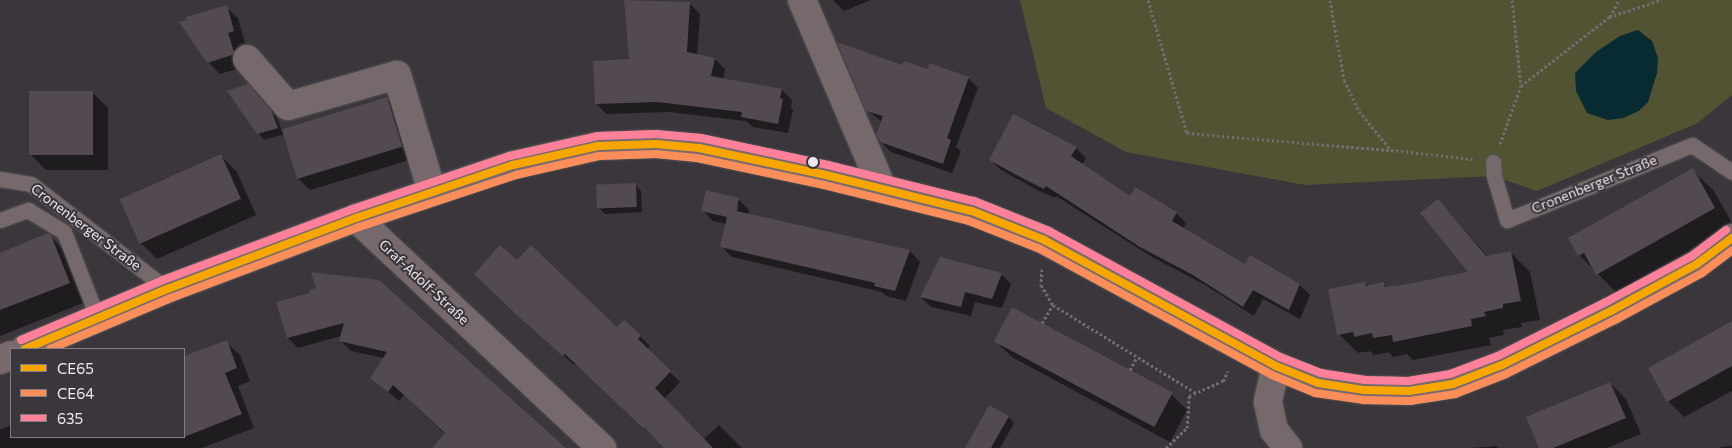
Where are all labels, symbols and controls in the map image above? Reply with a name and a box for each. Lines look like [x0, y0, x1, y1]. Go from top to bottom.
street label: Cronenberger Straße [1529, 151, 1659, 217]
unlabelled marker [808, 157, 818, 167]
street label: Cronenberger Straße [28, 180, 144, 274]
street label: Graf-Adolf-Straße [376, 236, 472, 328]
legend [10, 348, 185, 438]
text: CE65 [57, 359, 94, 377]
text: CE64 [57, 384, 94, 402]
text: 635 [57, 409, 83, 427]

